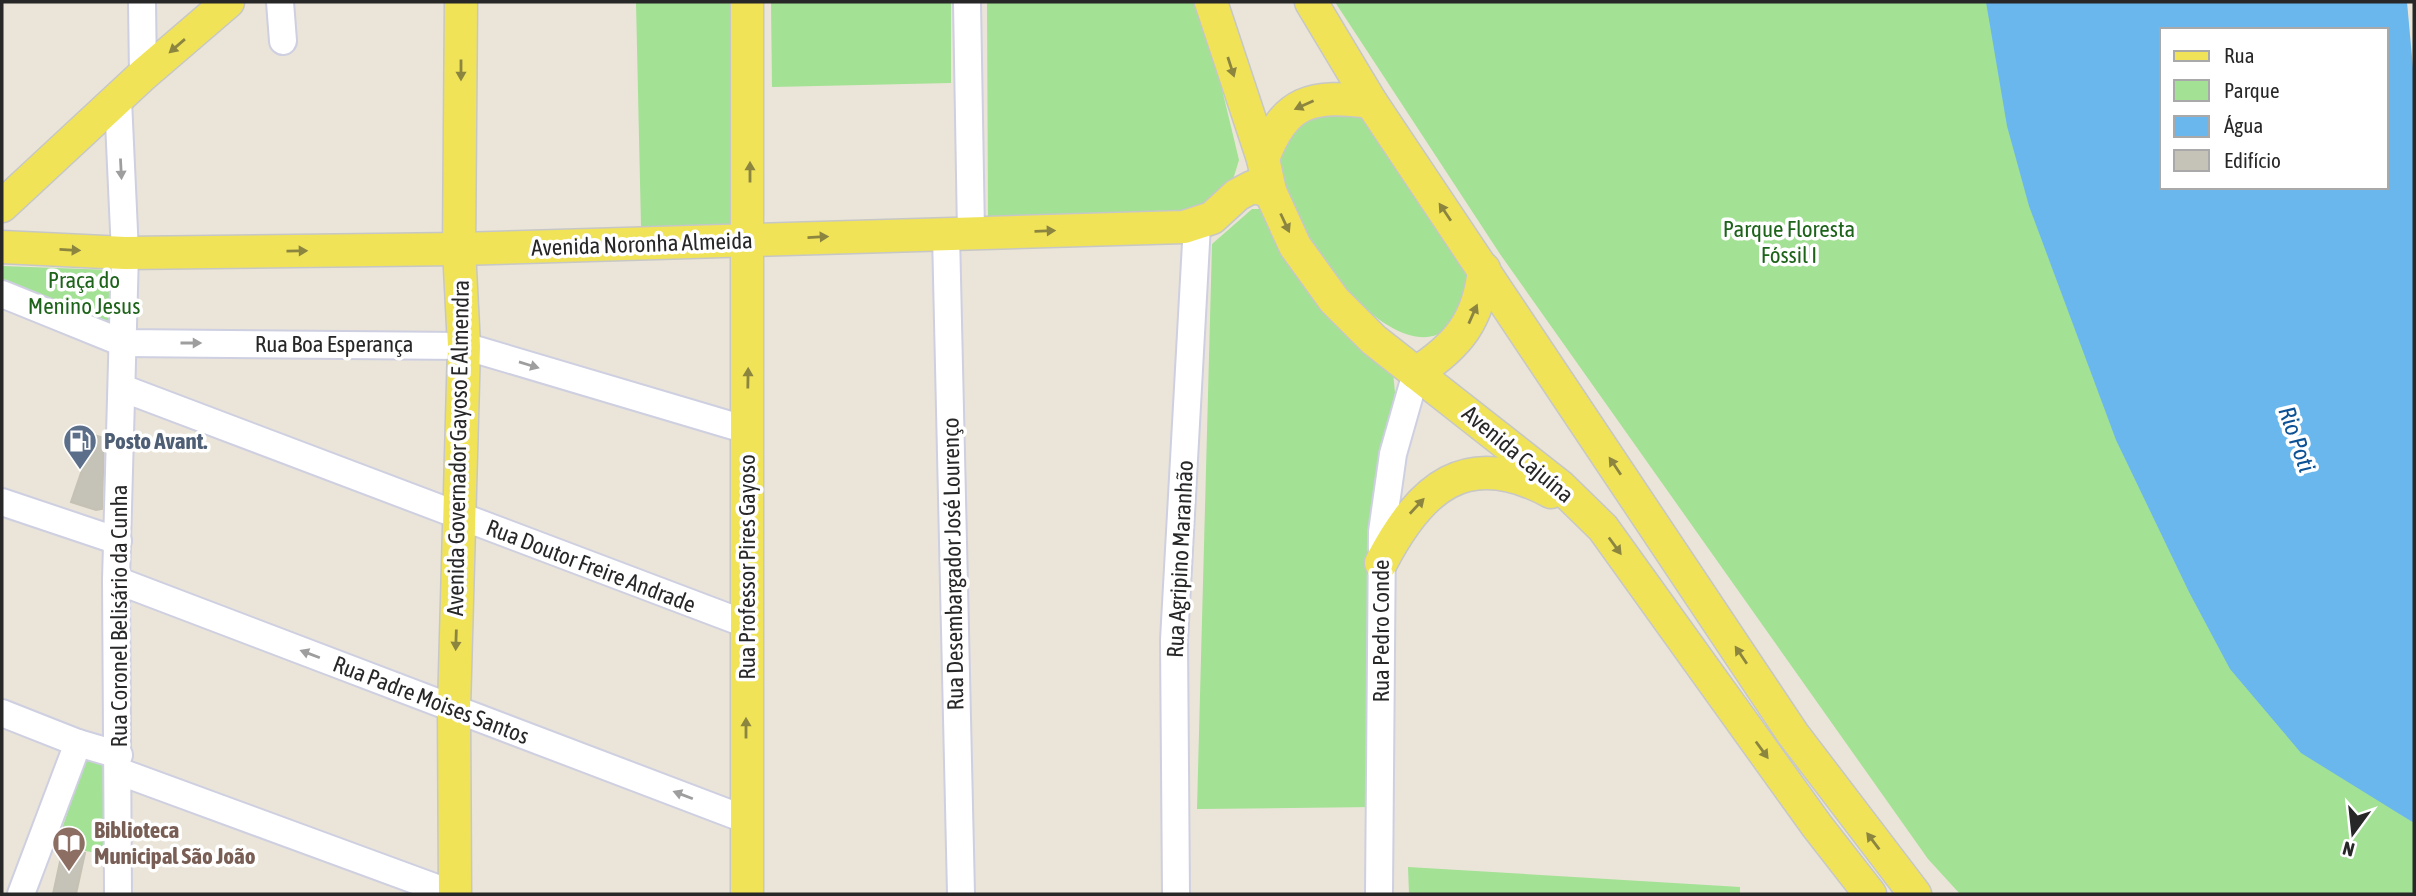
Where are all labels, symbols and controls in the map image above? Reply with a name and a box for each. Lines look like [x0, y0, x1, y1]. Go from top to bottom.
legend [2160, 28, 2388, 189]
one-way arrow [168, 38, 185, 53]
text: Rua [2224, 43, 2254, 67]
one-way arrow [1226, 57, 1237, 78]
one-way arrow [455, 59, 467, 81]
text: Parque [2224, 78, 2279, 102]
one-way arrow [1294, 99, 1314, 111]
text: Água [2224, 113, 2263, 137]
text: Edifício [2224, 148, 2281, 172]
one-way arrow [115, 158, 126, 180]
one-way arrow [744, 161, 756, 183]
one-way arrow [1439, 202, 1452, 222]
one-way arrow [1279, 213, 1290, 233]
park label: Parque Floresta Fóssil I [1723, 216, 1855, 268]
one-way arrow [1035, 225, 1057, 236]
street label: Avenida Noronha Almeida [531, 227, 753, 261]
one-way arrow [807, 232, 829, 243]
one-way arrow [59, 245, 81, 256]
one-way arrow [287, 245, 309, 257]
park label: Praça do Menino Jesus [28, 267, 140, 319]
street label: Avenida Governador Gayoso E Almendra [442, 280, 474, 616]
one-way arrow [1467, 304, 1479, 324]
street label: Rua Boa Esperança [255, 331, 413, 357]
one-way arrow [180, 337, 202, 349]
one-way arrow [519, 361, 540, 371]
one-way arrow [742, 367, 754, 389]
street label: Avenida Cajuína [1457, 400, 1579, 508]
water label: Rio Poti [2273, 403, 2321, 475]
street label: Rua Desembargador José Lourenço [937, 417, 969, 711]
fuel station icon: Posto Avant. [61, 422, 99, 471]
place label: Posto Avant. [104, 428, 207, 454]
street label: Rua Professor Pires Gayoso [734, 454, 760, 680]
one-way arrow [1608, 457, 1622, 475]
street label: Rua Agripino Maranhão [1162, 459, 1198, 659]
street label: Rua Coronel Belisário da Cunha [106, 485, 132, 747]
one-way arrow [1409, 498, 1425, 515]
street label: Rua Doutor Freire Andrade [483, 514, 699, 618]
one-way arrow [1608, 537, 1622, 555]
street label: Rua Pedro Conde [1368, 559, 1394, 703]
one-way arrow [451, 630, 462, 652]
one-way arrow [1734, 646, 1748, 664]
one-way arrow [299, 648, 320, 659]
street label: Rua Padre Moises Santos [330, 651, 532, 749]
one-way arrow [740, 717, 752, 739]
one-way arrow [1755, 741, 1769, 760]
one-way arrow [672, 790, 693, 801]
north arrow [2318, 798, 2388, 868]
place label: Biblioteca Municipal São João [94, 817, 256, 869]
library icon: Biblioteca Municipal São João [50, 824, 88, 873]
one-way arrow [1866, 832, 1880, 850]
text: N [2340, 837, 2357, 861]

